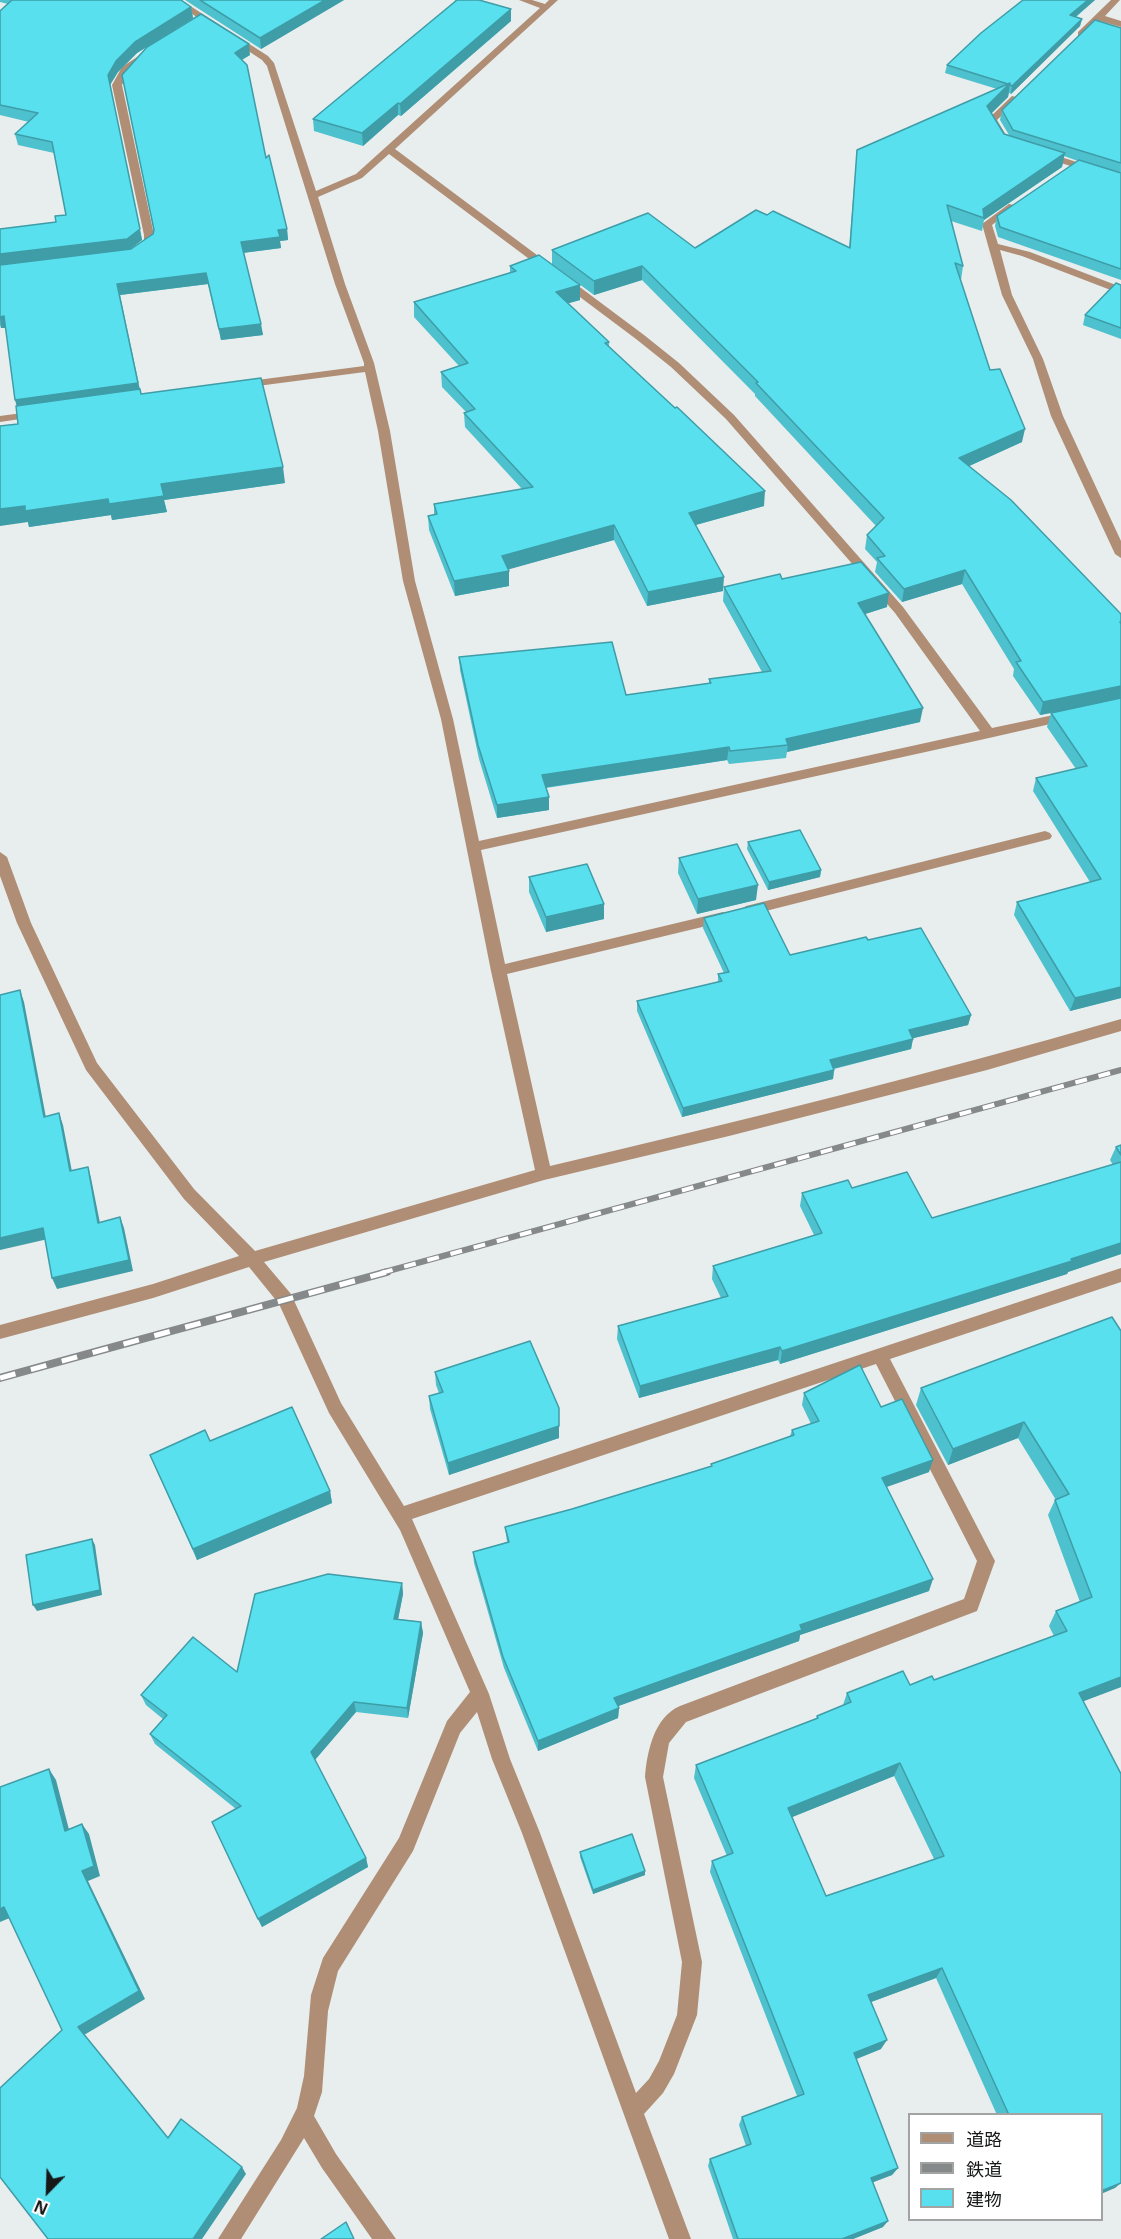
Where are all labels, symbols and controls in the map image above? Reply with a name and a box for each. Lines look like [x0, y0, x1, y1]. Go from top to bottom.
legend [908, 2113, 1103, 2221]
text: 道路 [966, 2127, 1002, 2151]
text: 鉄道 [966, 2157, 1002, 2181]
north arrow [18, 2161, 78, 2221]
text: 建物 [966, 2187, 1002, 2211]
text: N [31, 2195, 51, 2220]

